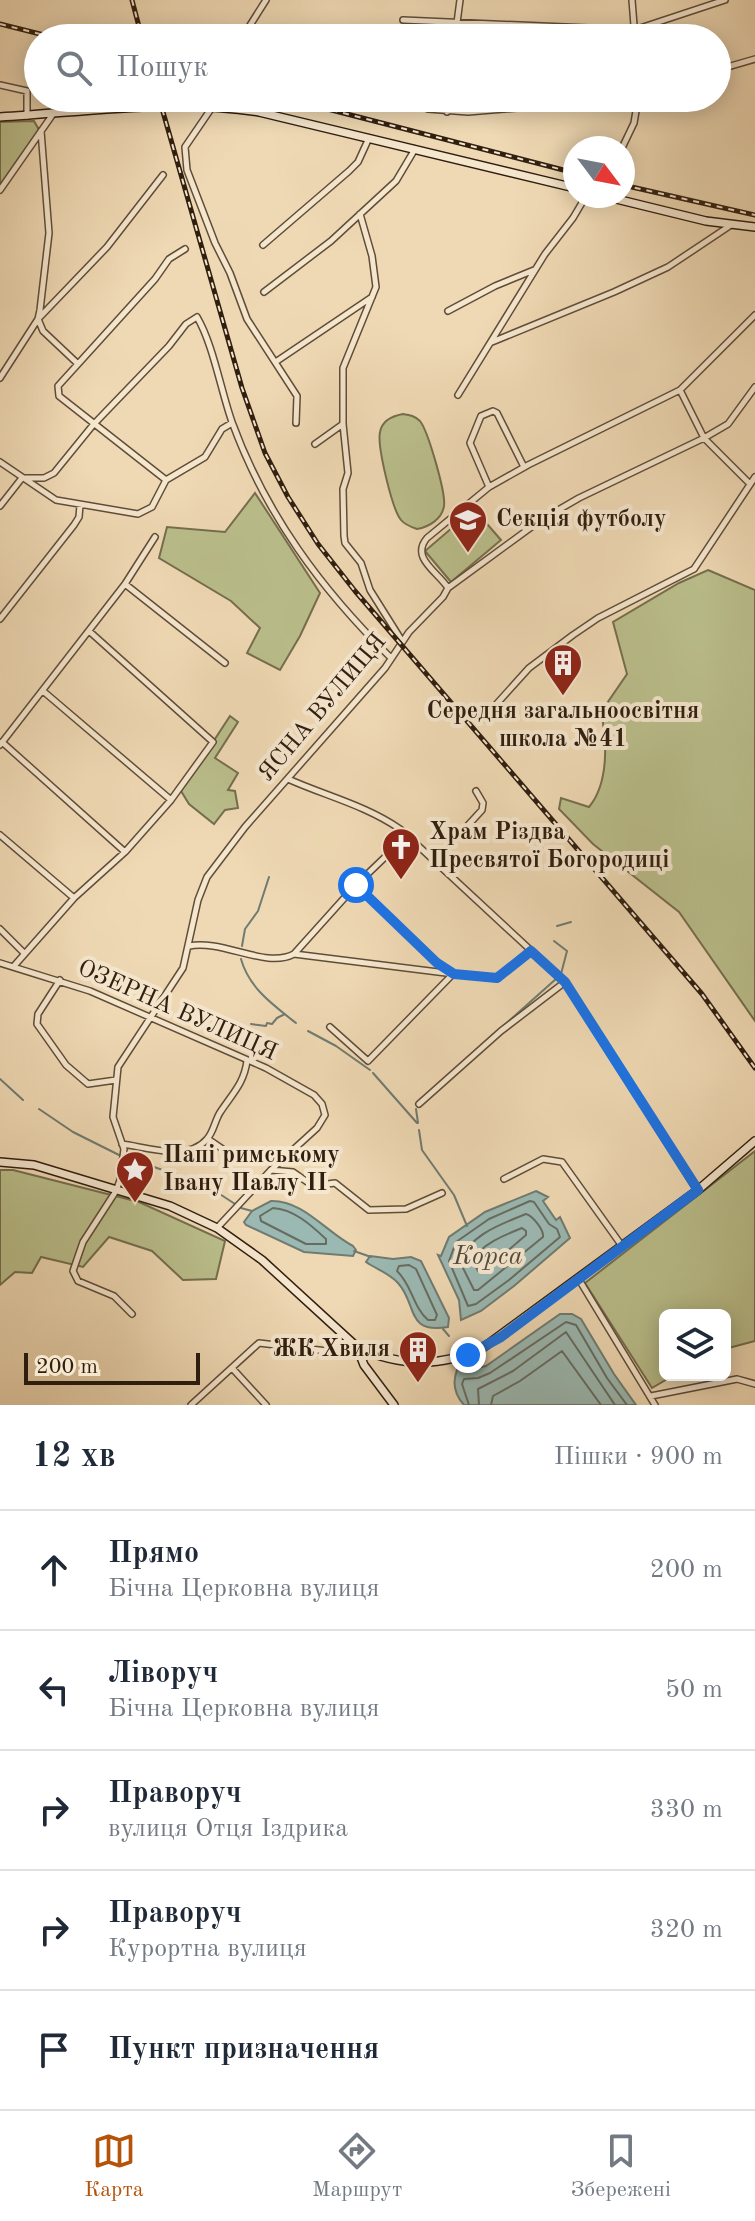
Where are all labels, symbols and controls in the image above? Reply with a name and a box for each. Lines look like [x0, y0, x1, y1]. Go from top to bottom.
search box [24, 24, 731, 112]
icon: search [52, 46, 96, 90]
text: Пошук [116, 53, 208, 83]
north arrow [563, 136, 635, 208]
school or university icon: Секція футболу [447, 499, 489, 554]
place label: Секція футболу [496, 508, 667, 532]
street label: ЯСНА ВУЛИЦЯ [254, 630, 392, 786]
building icon: Середня загальноосвітня школа №41 [542, 642, 584, 697]
place label: Середня загальноосвітня школа №41 [427, 700, 699, 752]
place label: Храм Різдва Пресвятої Богородиці [429, 821, 669, 873]
church icon: Храм Різдва Пресвятої Богородиці [380, 826, 422, 881]
route start [338, 867, 374, 903]
street label: ОЗЕРНА ВУЛИЦЯ [74, 956, 280, 1066]
place label: Папі римському Івану Павлу ІІ [163, 1144, 340, 1196]
place icon: Папі римському Івану Павлу ІІ [114, 1149, 156, 1204]
water label: Корса [452, 1244, 523, 1270]
map controls [659, 1309, 731, 1381]
button: layers [659, 1309, 731, 1381]
building icon: ЖК Хвиля [397, 1329, 439, 1384]
route end [450, 1337, 486, 1373]
place label: ЖК Хвиля [273, 1338, 390, 1362]
scale bar [24, 1349, 200, 1385]
text: 200 m [36, 1356, 98, 1378]
text: 12 хв [32, 1440, 116, 1474]
text: Пішки · 900 m [554, 1444, 723, 1470]
text: Прямо [108, 1539, 199, 1569]
icon: ahead [32, 1548, 76, 1592]
text: 200 m [650, 1557, 723, 1583]
text: Бічна Церковна вулиця [108, 1576, 380, 1602]
text: Ліворуч [108, 1659, 218, 1689]
icon: left [32, 1668, 76, 1712]
text: 50 m [665, 1677, 723, 1703]
text: Бічна Церковна вулиця [108, 1696, 380, 1722]
text: Праворуч [108, 1779, 242, 1809]
icon: right [32, 1788, 76, 1832]
text: 330 m [650, 1797, 723, 1823]
text: вулиця Отця Іздрика [108, 1816, 348, 1842]
text: Праворуч [108, 1899, 242, 1929]
icon: right [32, 1908, 76, 1952]
text: 320 m [650, 1917, 723, 1943]
text: Курортна вулиця [108, 1936, 307, 1962]
icon: arrive [32, 2028, 76, 2072]
text: Пункт призначення [108, 2035, 379, 2065]
tab: Карта [84, 2129, 144, 2204]
tab: Маршрут [312, 2129, 402, 2204]
tab: Збережені [571, 2129, 671, 2204]

